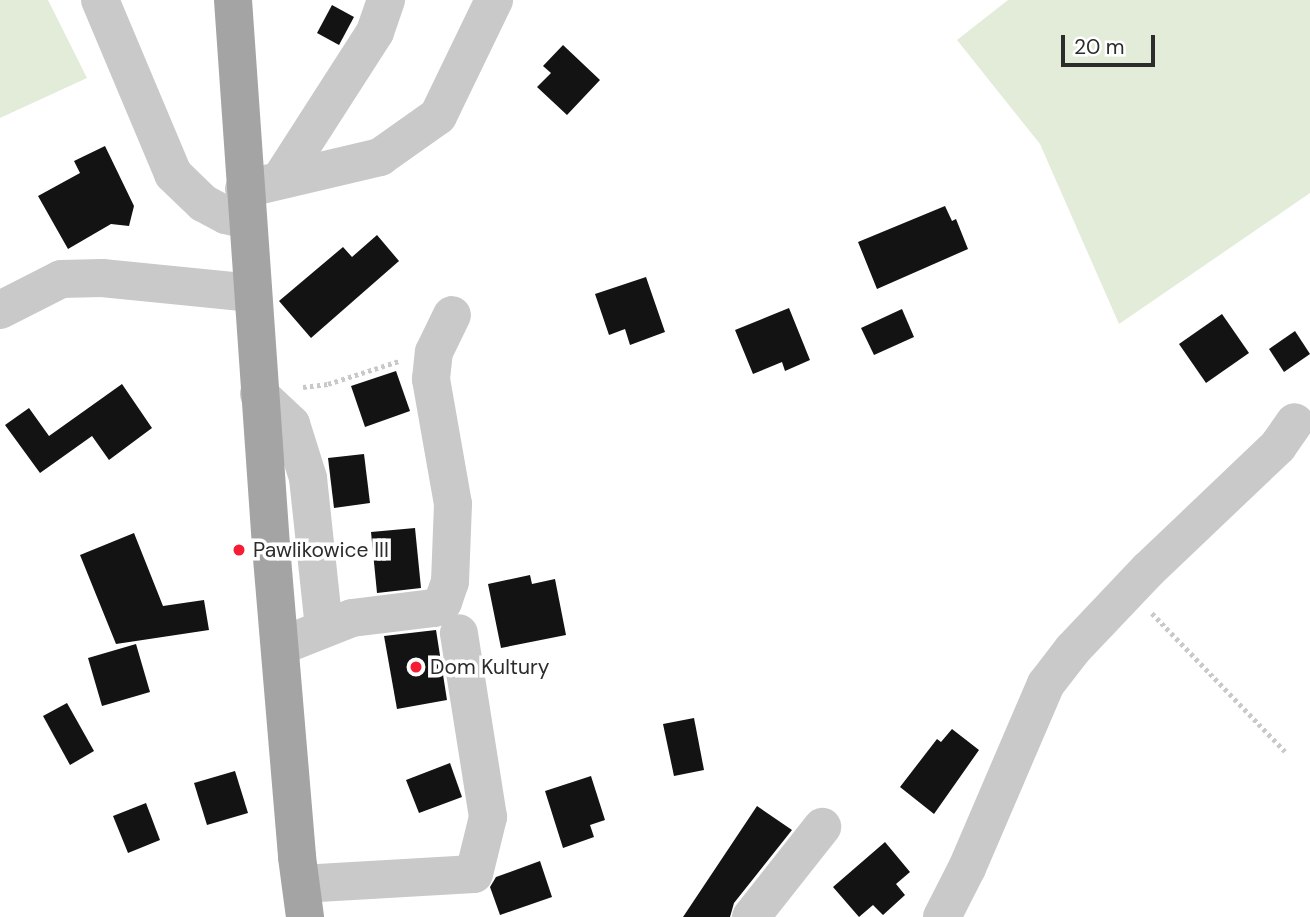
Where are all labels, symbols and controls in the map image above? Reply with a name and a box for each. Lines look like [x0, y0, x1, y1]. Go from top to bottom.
scale bar [1065, 21, 1160, 65]
text: 20 m [1074, 33, 1125, 61]
place label: Pawlikowice III [253, 537, 389, 563]
marker: Pawlikowice III [231, 542, 247, 558]
place label: Dom Kultury [430, 654, 550, 680]
marker: Dom Kultury [408, 659, 424, 675]

